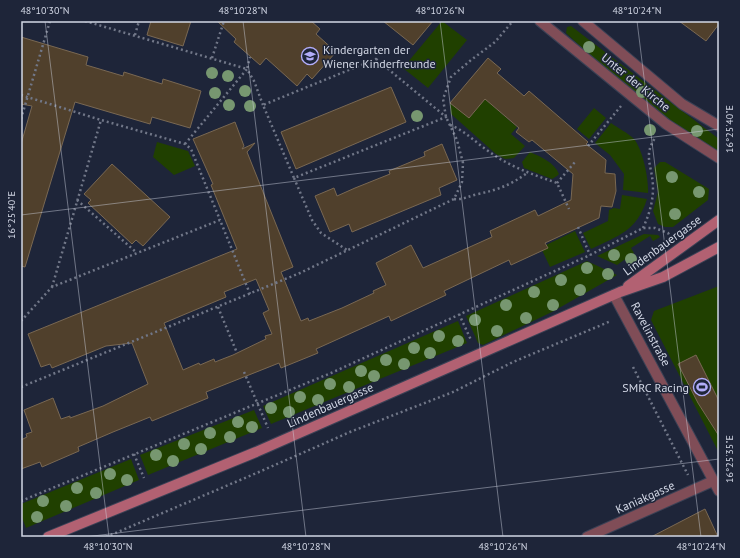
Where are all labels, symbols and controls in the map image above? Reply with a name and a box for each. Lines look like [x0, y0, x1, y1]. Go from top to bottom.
text: 48°10'30"N [20, 4, 70, 17]
text: 48°10'28"N [218, 4, 268, 17]
text: 48°10'26"N [415, 4, 465, 17]
text: 48°10'24"N [612, 4, 662, 17]
place label: Kindergarten der Wiener Kinderfreunde [323, 42, 436, 71]
school or university icon: Kindergarten der Wiener Kinderfreunde [300, 46, 320, 66]
street label: Unter der Kirche [599, 50, 673, 114]
text: 16°25'40"E [723, 105, 736, 153]
text: 16°25'40"E [5, 191, 18, 239]
street label: Lindenbauergasse [620, 212, 704, 278]
street label: Ravelinstraße [628, 299, 674, 369]
sports icon: SMRC Racing [692, 377, 712, 397]
street label: Lindenbauergasse [285, 379, 375, 431]
place label: SMRC Racing [622, 380, 689, 395]
text: 16°25'35"E [723, 435, 736, 483]
street label: Kaniakgasse [613, 477, 677, 517]
text: 48°10'30"N [83, 540, 133, 553]
text: 48°10'28"N [281, 540, 331, 553]
text: 48°10'26"N [478, 540, 528, 553]
text: 48°10'24"N [676, 540, 726, 553]

